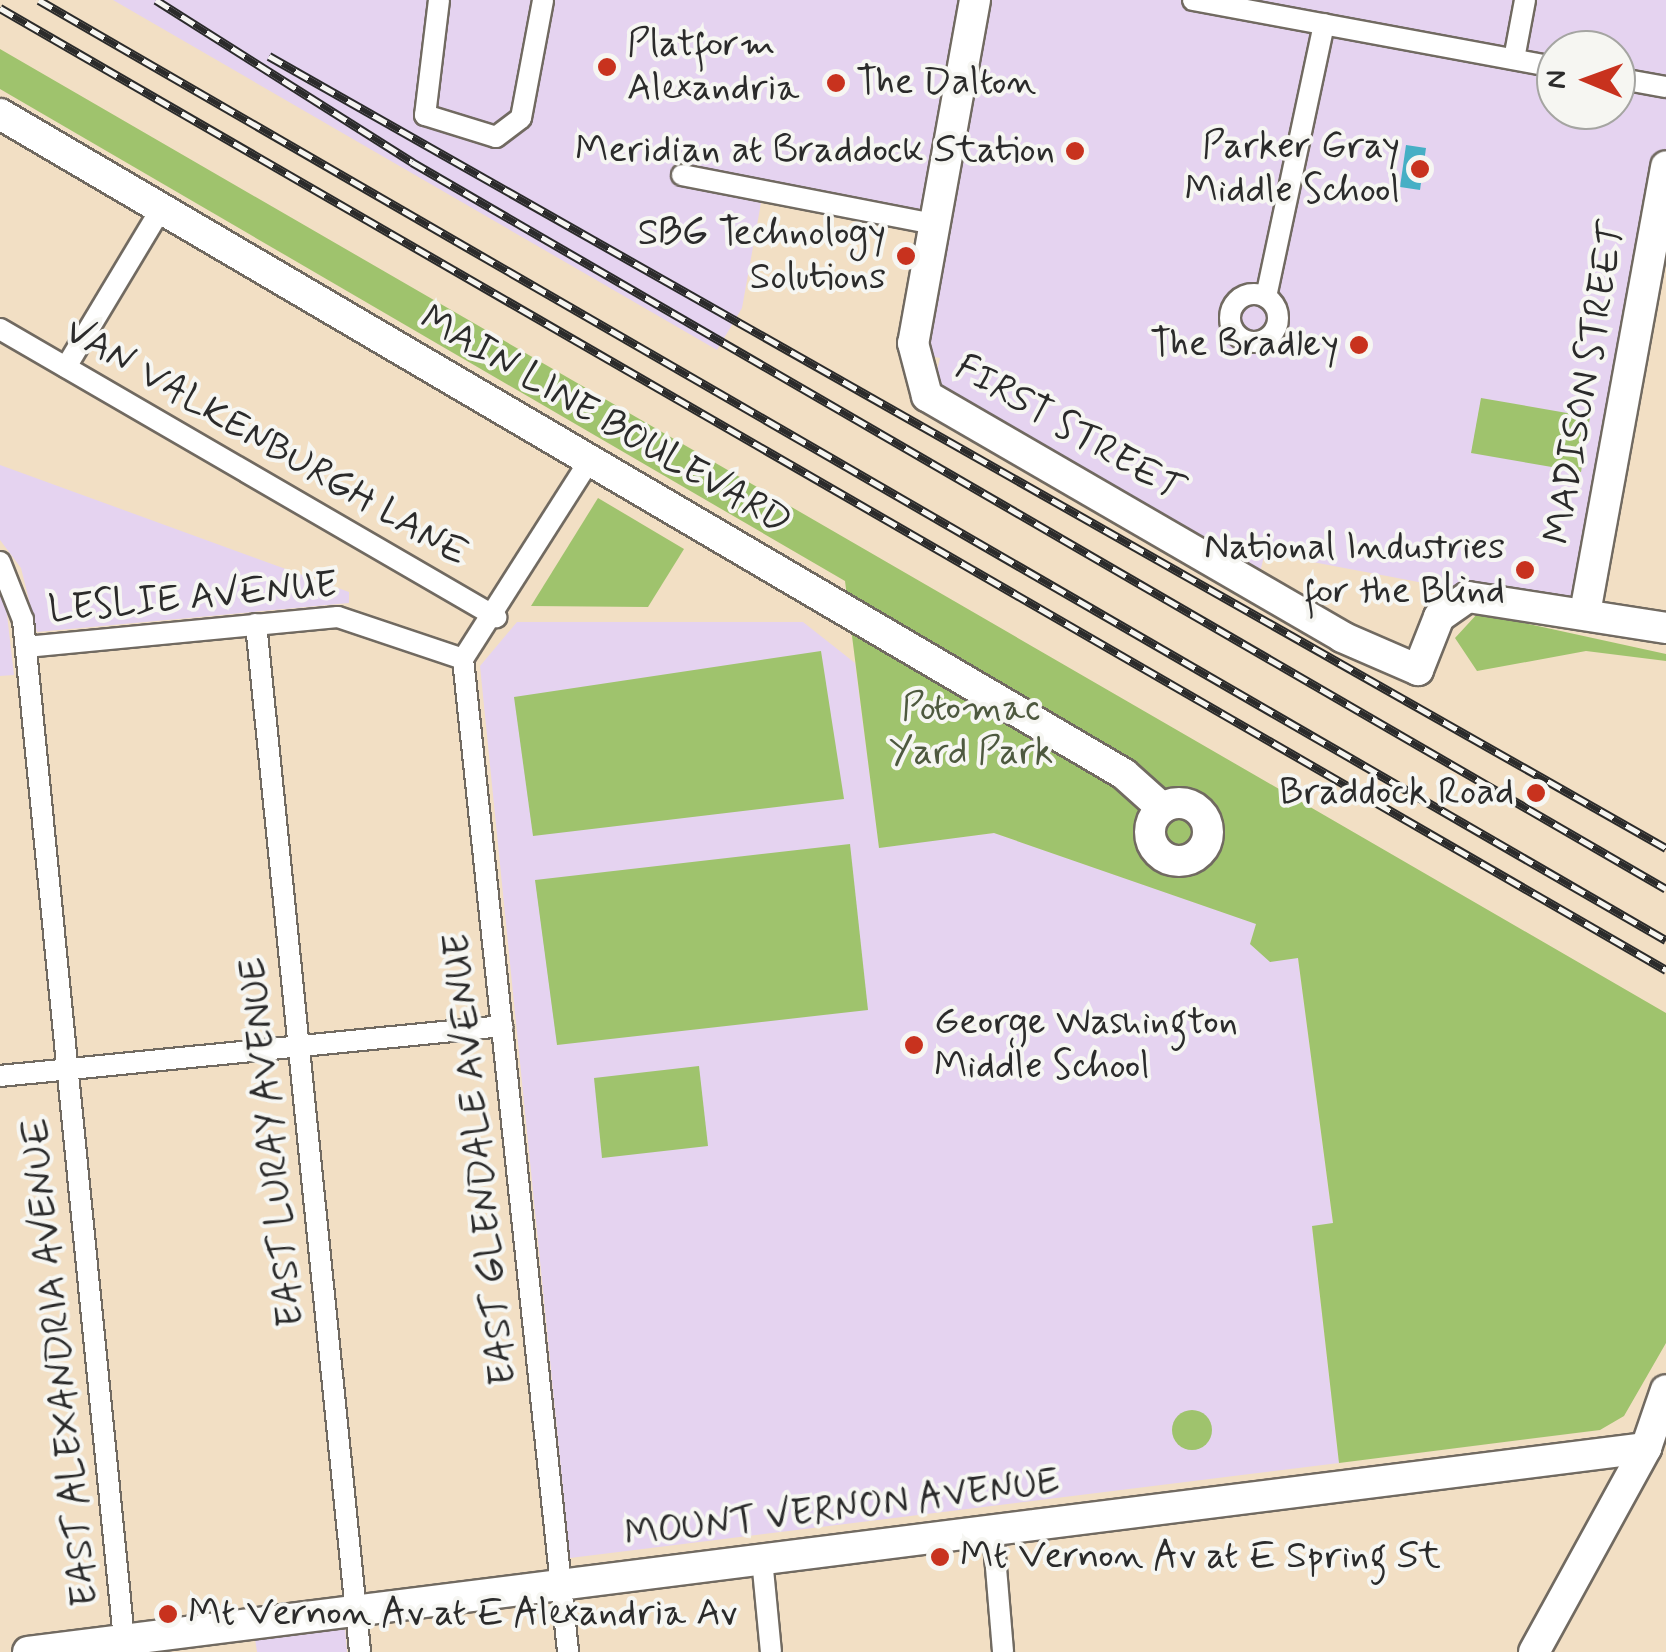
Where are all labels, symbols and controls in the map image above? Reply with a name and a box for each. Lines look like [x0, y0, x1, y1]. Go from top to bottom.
place label: Platform Alexandria [627, 22, 799, 111]
north arrow [1536, 30, 1636, 130]
marker: Platform Alexandria [596, 56, 618, 78]
place label: The Dalton [856, 60, 1029, 106]
text: N [1539, 70, 1576, 89]
marker: The Dalton [825, 72, 847, 94]
place label: Parker Gray Middle School [1183, 124, 1400, 213]
place label: Meridian at Braddock Station [578, 128, 1055, 174]
marker: Meridian at Braddock Station [1064, 140, 1086, 162]
marker: Parker Gray Middle School [1409, 158, 1431, 180]
place label: SBG Technology Solutions [638, 211, 886, 300]
street label: MADISON STREET [1535, 217, 1637, 549]
marker: SBG Technology Solutions [895, 245, 917, 267]
street label: MAIN LINE BOULEVARD [406, 293, 804, 549]
street label: VAN VALKENBURGH LANE [57, 309, 475, 577]
place label: The Bradley [1145, 322, 1339, 368]
marker: The Bradley [1348, 334, 1370, 356]
street label: FIRST STREET [946, 345, 1192, 513]
place label: National Industries for the Blind [1208, 525, 1505, 614]
marker: National Industries for the Blind [1514, 559, 1536, 581]
street label: LESLIE AVENUE [47, 563, 339, 633]
park label: Potomac Yard Park [889, 686, 1053, 776]
place label: Braddock Road [1279, 770, 1514, 816]
marker: Braddock Road [1523, 780, 1549, 806]
street label: EAST GLENDALE AVENUE [435, 936, 527, 1382]
street label: EAST LURAY AVENUE [231, 954, 315, 1330]
place label: George Washington Middle School [934, 1000, 1238, 1090]
marker: George Washington Middle School [903, 1034, 925, 1056]
street label: EAST ALEXANDRIA AVENUE [12, 1109, 110, 1615]
street label: MOUNT VERNON AVENUE [619, 1459, 1065, 1559]
place label: Mt Vernon Av at E Spring St [960, 1534, 1428, 1580]
marker: Mt Vernon Av at E Spring St [929, 1546, 951, 1568]
place label: Mt Vernon Av at E Alexandria Av [188, 1591, 733, 1637]
marker: Mt Vernon Av at E Alexandria Av [157, 1603, 179, 1625]

